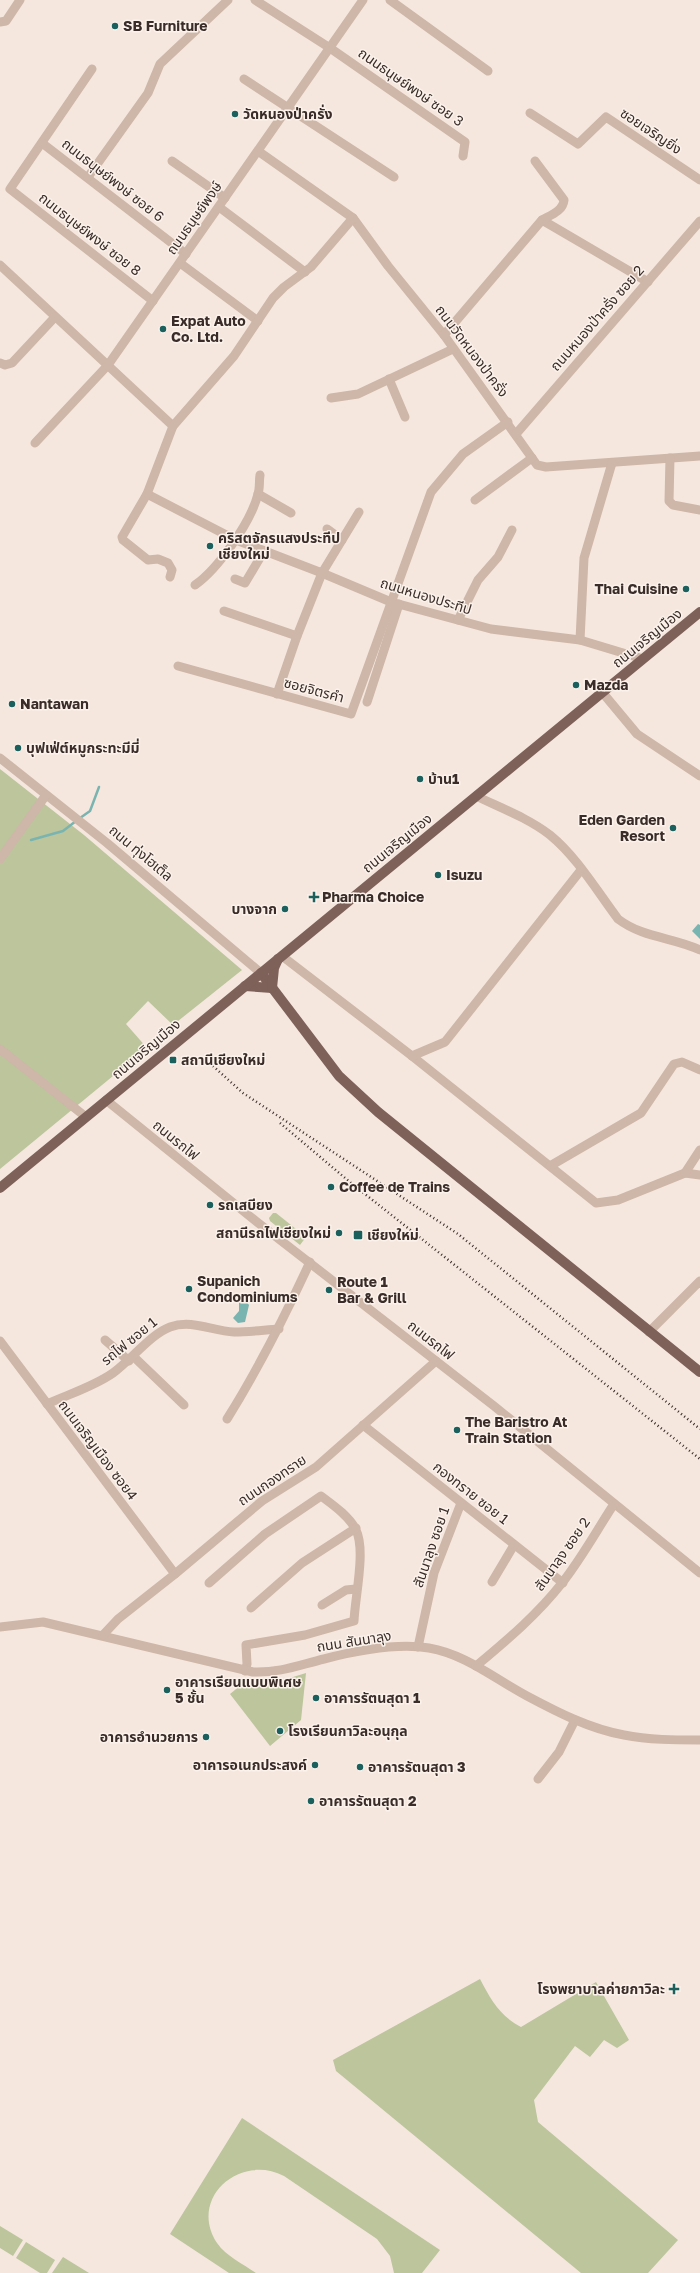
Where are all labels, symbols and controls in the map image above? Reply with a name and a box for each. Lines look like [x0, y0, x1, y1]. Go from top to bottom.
place label: SB Furniture [123, 17, 208, 34]
marker: SB Furniture [110, 21, 120, 31]
street label: ถนนธนุษย์พงษ์ ซอย 3 [355, 44, 467, 130]
place label: วัดหนองป่าครั่ง [243, 104, 332, 122]
street label: ซอยเจริญยิ่ง [617, 104, 685, 157]
marker: วัดหนองป่าครั่ง [230, 109, 240, 119]
street label: ถนนธนุษย์พงษ์ ซอย 6 [58, 134, 168, 226]
street label: ถนนธนุษย์พงษ์ [162, 178, 226, 258]
street label: ถนนธนุษย์พงษ์ ซอย 8 [35, 188, 145, 280]
street label: ถนนหนองป่าครั่ง ซอย 2 [546, 261, 647, 374]
street label: ถนนวัดหนองป่าครั่ง [432, 301, 513, 400]
place label: Expat Auto Co. Ltd. [171, 312, 246, 345]
marker: Expat Auto Co. Ltd. [158, 324, 168, 334]
place label: คริสตจักรแสงประทีป เชียงใหม่ [218, 529, 340, 562]
marker: คริสตจักรแสงประทีป เชียงใหม่ [205, 541, 215, 551]
street label: ถนนหนองประทีป [378, 574, 474, 618]
place label: Thai Cuisine [594, 580, 678, 597]
marker: Thai Cuisine [681, 584, 691, 594]
street label: ถนนเจริญเมือง [608, 604, 685, 671]
street label: ซอยจิตรคำ [282, 673, 346, 706]
place label: Mazda [584, 676, 628, 693]
marker: Mazda [571, 680, 581, 690]
place label: Nantawan [20, 695, 89, 712]
marker: Nantawan [7, 699, 17, 709]
place label: บุฟเฟ่ต์หมูกระทะมีมี่ [26, 738, 140, 758]
marker: บุฟเฟ่ต์หมูกระทะมีมี่ [13, 743, 23, 753]
place label: บ้าน1 [428, 770, 459, 787]
marker: บ้าน1 [415, 774, 425, 784]
street label: ถนนเจริญเมือง [358, 809, 435, 876]
place label: Eden Garden Resort [578, 811, 665, 844]
street label: ถนน ทุ่งโฮเต็ล [105, 821, 177, 885]
marker: Eden Garden Resort [668, 823, 678, 833]
place label: Isuzu [446, 866, 482, 883]
marker: Isuzu [433, 870, 443, 880]
place label: Pharma Choice [322, 888, 424, 905]
marker: Pharma Choice [309, 892, 319, 902]
place label: บางจาก [231, 900, 277, 917]
marker: บางจาก [280, 904, 290, 914]
street label: ถนนเจริญเมือง [108, 1015, 184, 1082]
place label: สถานีเชียงใหม่ [181, 1051, 265, 1068]
marker: สถานีเชียงใหม่ [168, 1055, 178, 1065]
street label: ถนนรถไฟ [150, 1116, 203, 1164]
place label: Coffee de Trains [339, 1178, 450, 1195]
marker: Coffee de Trains [326, 1182, 336, 1192]
place label: รถเสบียง [218, 1196, 273, 1213]
marker: รถเสบียง [205, 1200, 215, 1210]
place label: สถานีรถไฟเชียงใหม่ [216, 1224, 331, 1241]
place label: เชียงใหม่ [367, 1226, 419, 1243]
marker: สถานีรถไฟเชียงใหม่ [334, 1228, 344, 1238]
marker: เชียงใหม่ [352, 1229, 364, 1241]
place label: Supanich Condominiums [197, 1272, 298, 1305]
place label: Route 1 Bar & Grill [337, 1273, 407, 1306]
marker: Supanich Condominiums [184, 1284, 194, 1294]
marker: Route 1 Bar & Grill [324, 1285, 334, 1295]
street label: รถไฟ ซอย 1 [97, 1313, 160, 1368]
street label: ถนนรถไฟ [405, 1316, 458, 1363]
street label: ถนนเจริญเมือง ซอย4 [55, 1396, 142, 1503]
place label: The Baristro At Train Station [465, 1413, 568, 1446]
marker: The Baristro At Train Station [452, 1425, 462, 1435]
street label: ถนนกองทราย [234, 1450, 309, 1509]
street label: กองทราย ซอย 1 [430, 1458, 513, 1528]
street label: สันนาลุง ซอย 1 [409, 1504, 453, 1590]
street label: สันนาลุง ซอย 2 [530, 1514, 594, 1594]
street label: ถนน สันนาลุง [315, 1626, 393, 1656]
place label: อาคารเรียนแบบพิเศษ 5 ชั้น [175, 1673, 302, 1706]
marker: อาคารเรียนแบบพิเศษ 5 ชั้น [162, 1685, 172, 1695]
place label: อาคารรัตนสุดา 1 [324, 1689, 420, 1707]
marker: อาคารรัตนสุดา 1 [311, 1693, 321, 1703]
place label: โรงเรียนกาวิละอนุกุล [288, 1722, 408, 1740]
marker: โรงเรียนกาวิละอนุกุล [275, 1726, 285, 1736]
place label: อาคารอำนวยการ [100, 1728, 198, 1745]
marker: อาคารอำนวยการ [201, 1732, 211, 1742]
place label: อาคารอเนกประสงค์ [193, 1756, 307, 1773]
place label: อาคารรัตนสุดา 3 [368, 1758, 466, 1776]
marker: อาคารอเนกประสงค์ [310, 1760, 320, 1770]
marker: อาคารรัตนสุดา 3 [355, 1762, 365, 1772]
place label: อาคารรัตนสุดา 2 [319, 1792, 417, 1810]
marker: อาคารรัตนสุดา 2 [306, 1796, 316, 1806]
place label: โรงพยาบาลค่ายกาวิละ [537, 1980, 665, 1997]
marker: โรงพยาบาลค่ายกาวิละ [668, 1983, 680, 1995]

